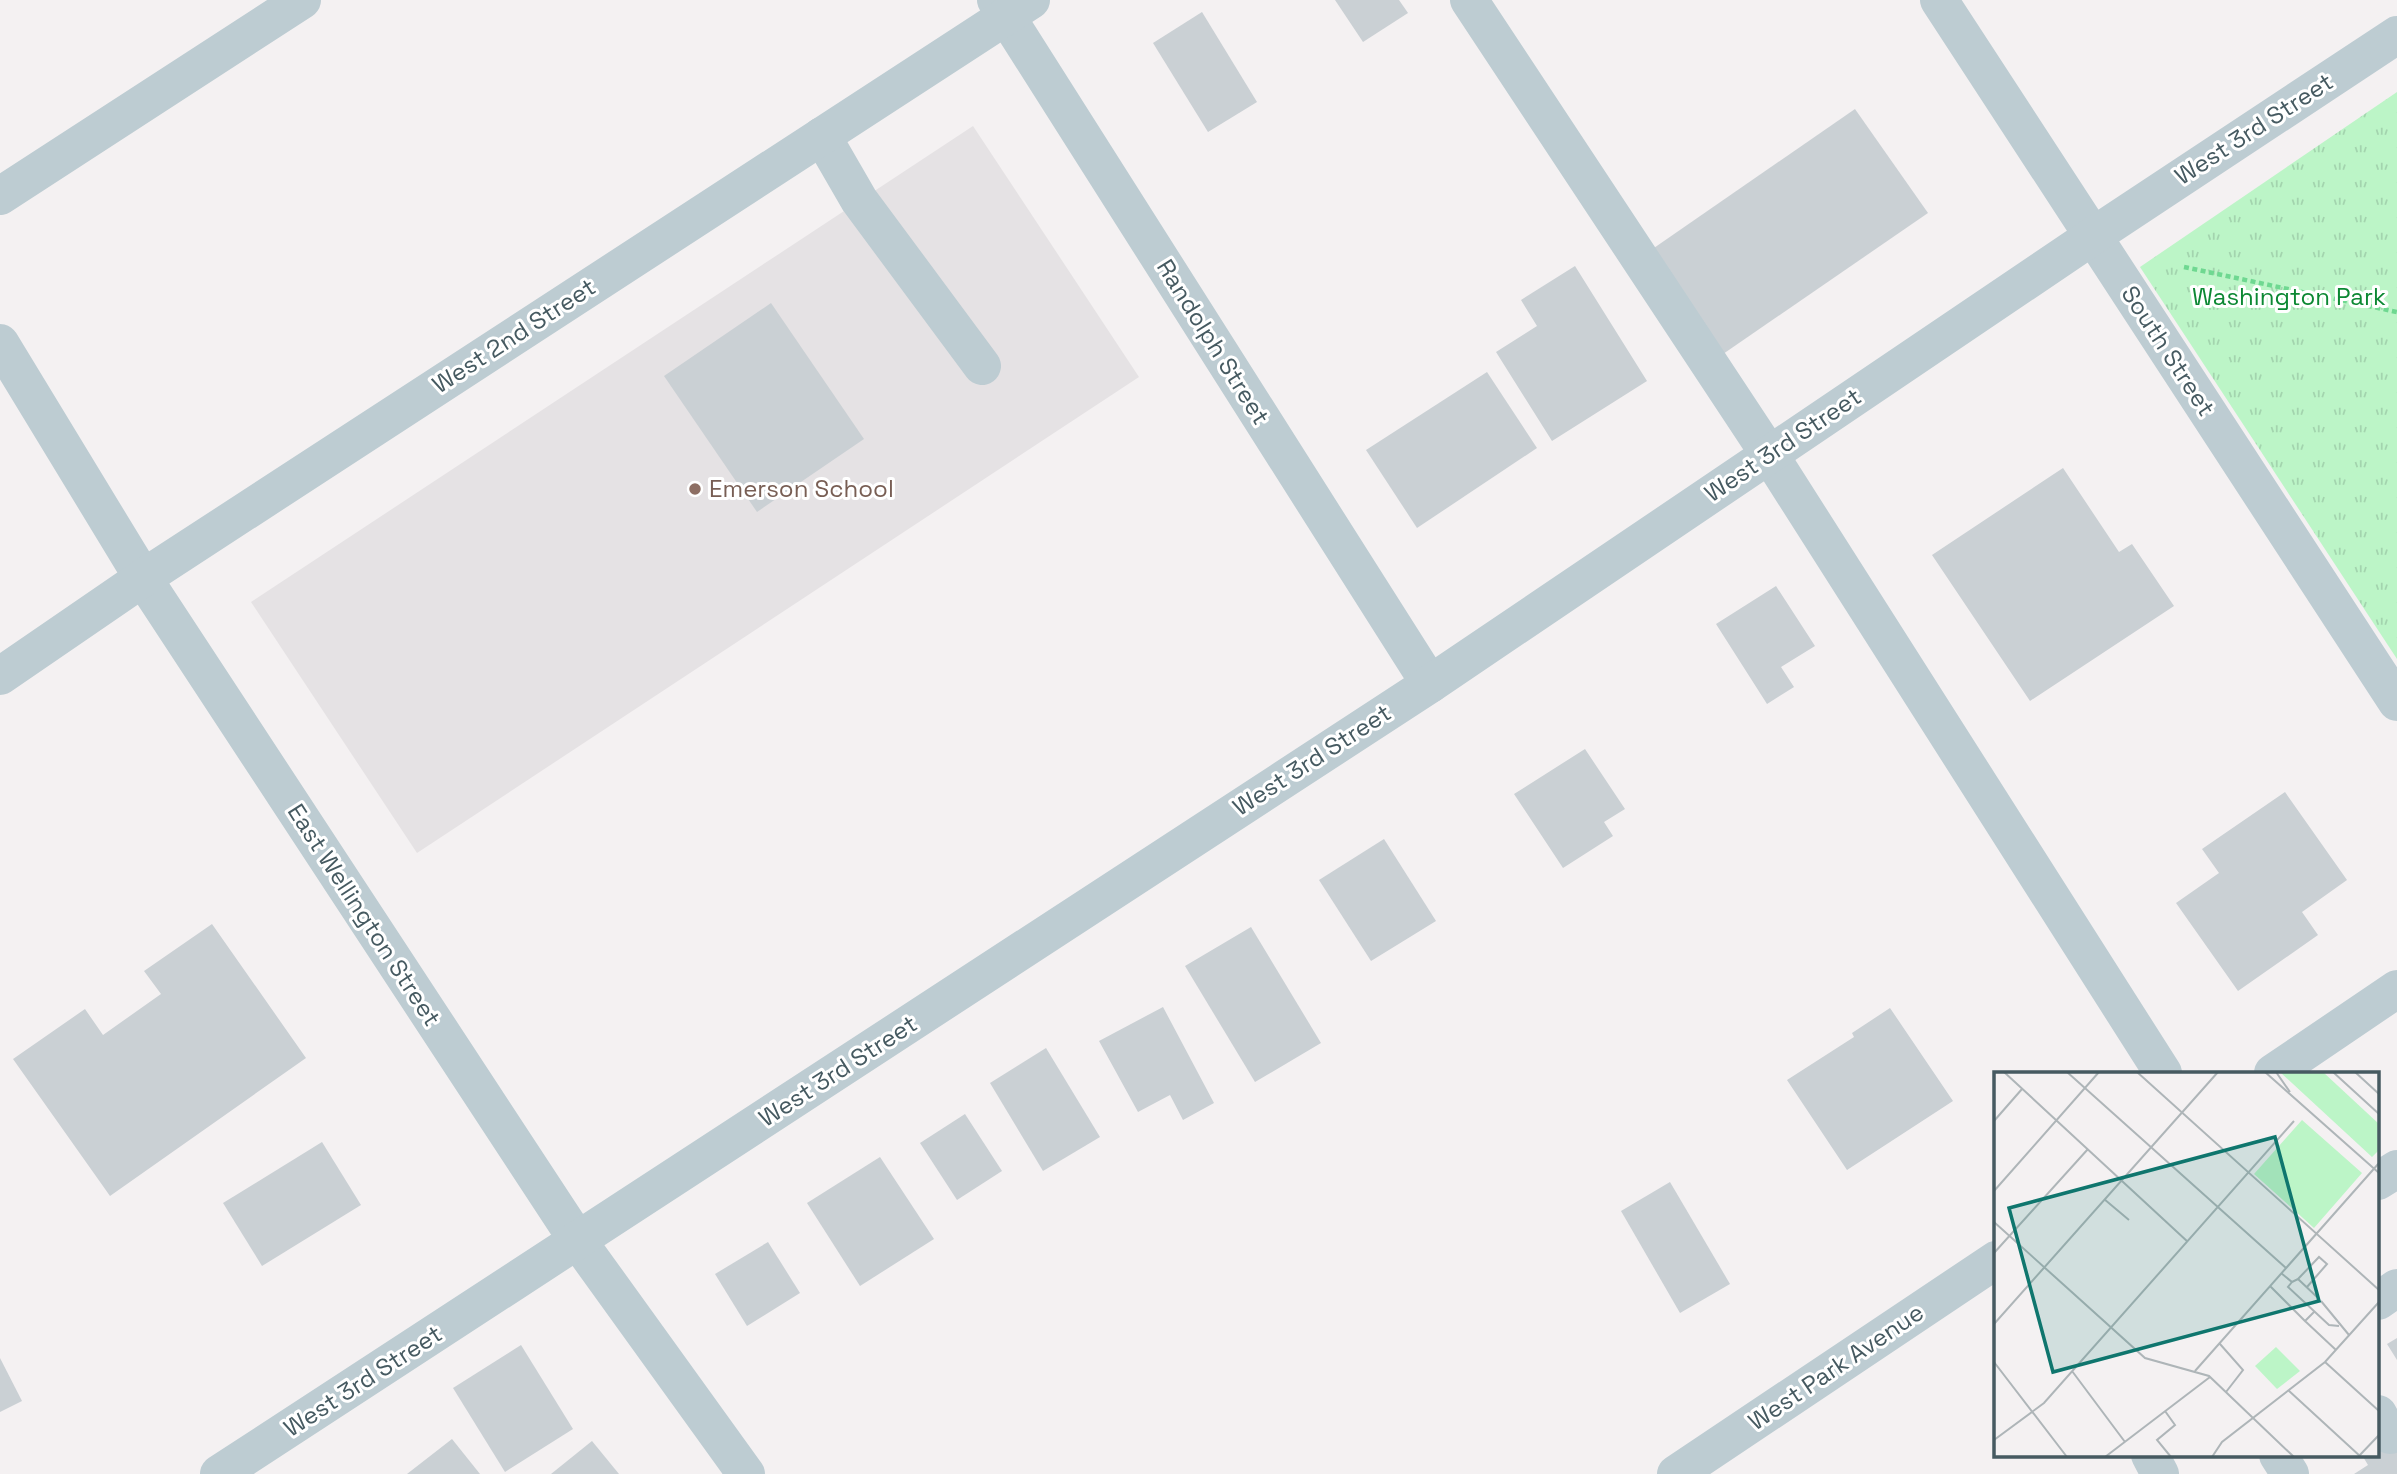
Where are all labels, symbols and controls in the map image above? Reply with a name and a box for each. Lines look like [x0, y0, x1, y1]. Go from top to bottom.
street label: West 3rd Street [2169, 66, 2339, 191]
street label: Randolph Street [1150, 253, 1277, 430]
street label: West 2nd Street [426, 271, 601, 400]
street label: South Street [2115, 280, 2222, 422]
park label: Washington Park [2192, 281, 2386, 312]
street label: West 3rd Street [1698, 381, 1867, 508]
place label: Emerson School [709, 473, 894, 504]
marker: Emerson School [687, 481, 703, 497]
street label: West 3rd Street [1227, 697, 1397, 822]
street label: East Wellington Street [281, 798, 448, 1032]
street label: West 3rd Street [753, 1008, 923, 1133]
inset map [1994, 1072, 2380, 1456]
street label: West Park Avenue [1742, 1296, 1929, 1437]
street label: West 3rd Street [278, 1318, 448, 1443]

